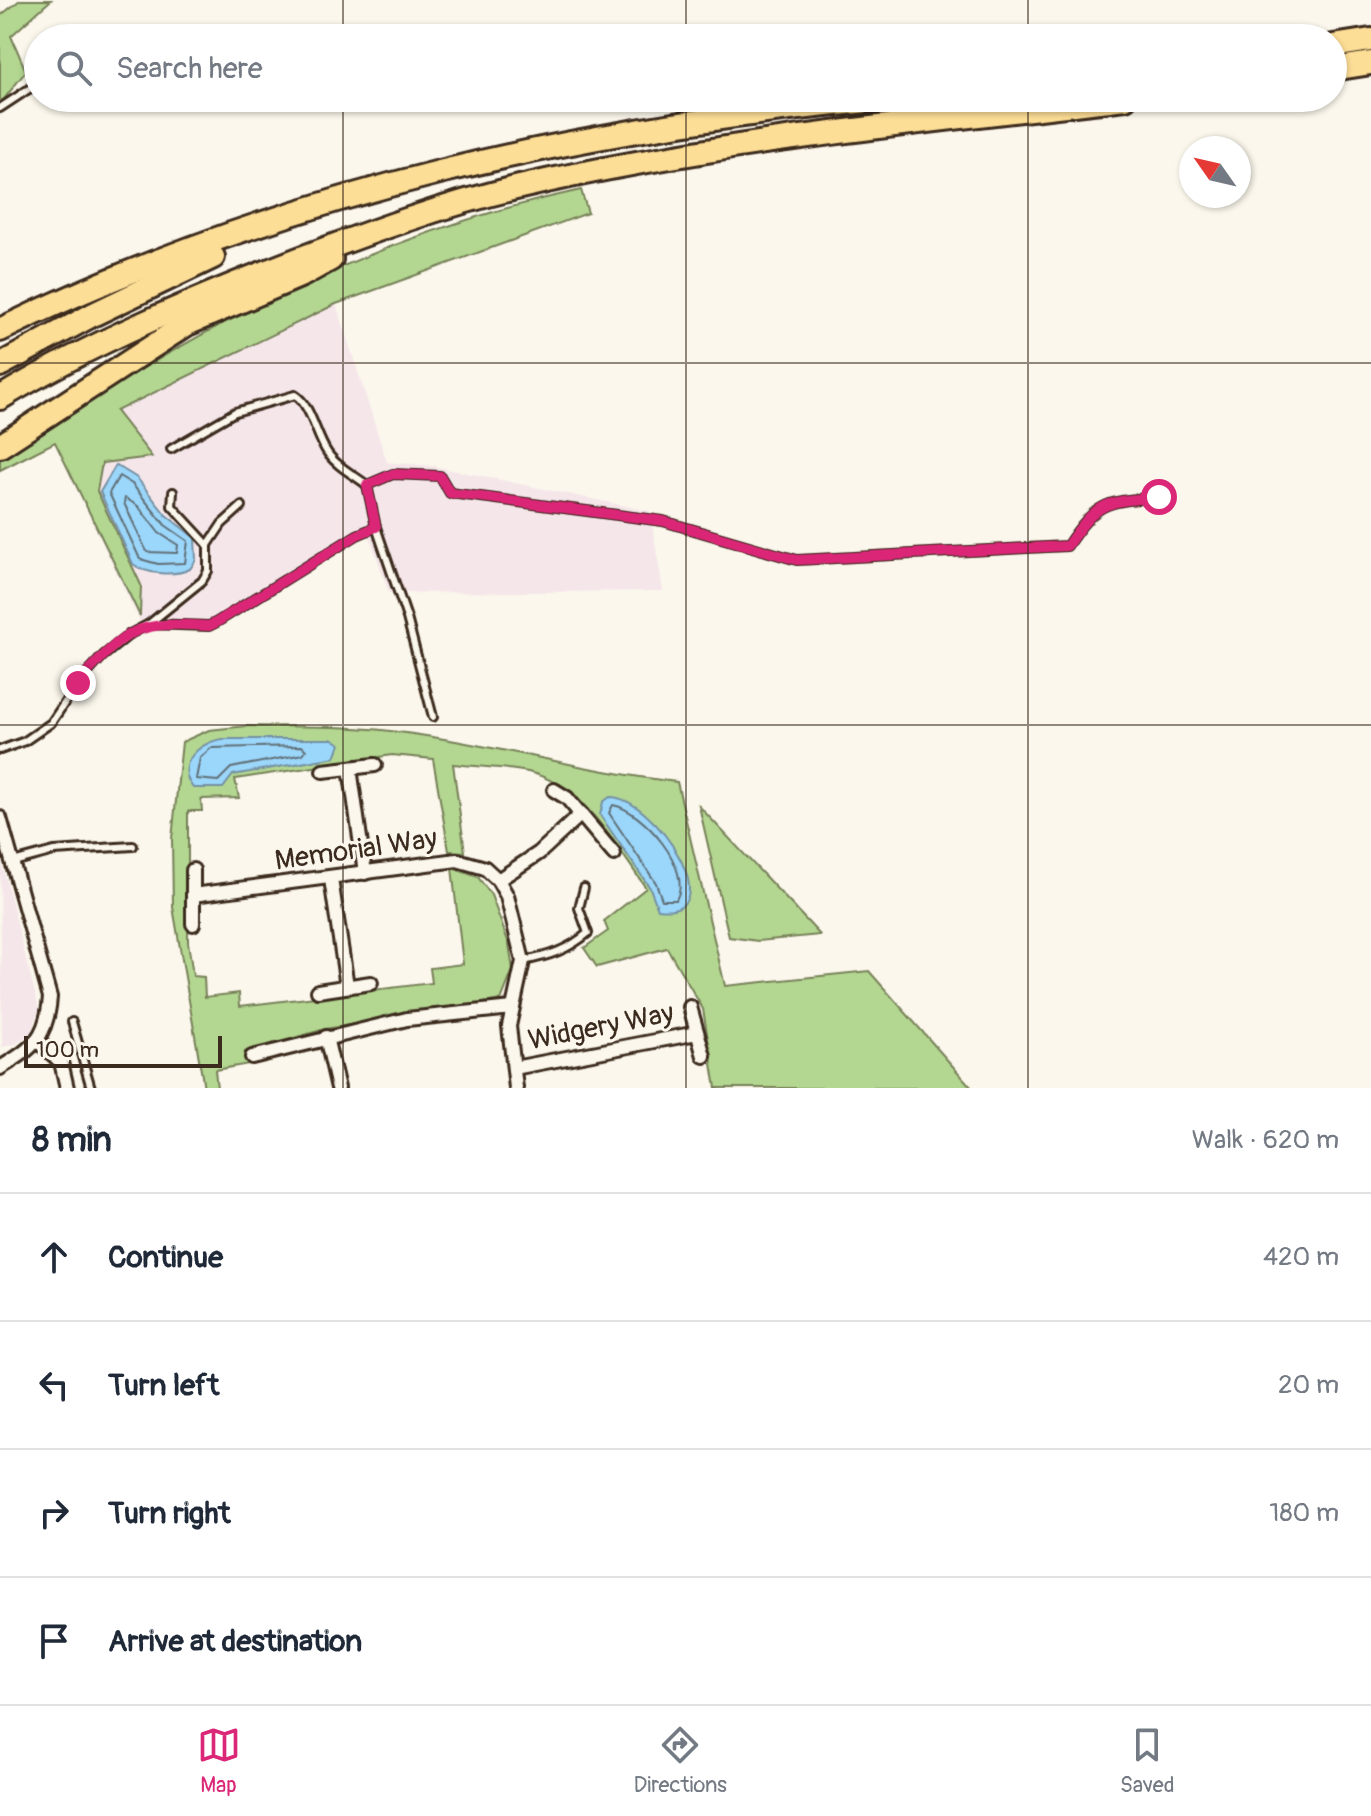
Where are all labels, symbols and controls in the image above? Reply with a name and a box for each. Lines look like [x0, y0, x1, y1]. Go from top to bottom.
search box [24, 24, 1347, 112]
icon: search [52, 46, 96, 90]
text: Search here [116, 50, 263, 87]
north arrow [1179, 136, 1251, 208]
route start [1141, 479, 1177, 515]
route end [60, 665, 96, 701]
street label: Memorial Way [273, 821, 439, 879]
street label: Widgery Way [525, 996, 677, 1058]
scale bar [24, 1032, 222, 1068]
text: 100 m [36, 1036, 99, 1064]
text: 8 min [32, 1119, 112, 1162]
text: Walk · 620 m [1192, 1124, 1339, 1156]
icon: ahead [32, 1235, 76, 1279]
text: Continue [108, 1239, 223, 1276]
text: 420 m [1263, 1241, 1339, 1273]
icon: left [32, 1363, 76, 1407]
text: Turn left [108, 1367, 219, 1404]
text: 20 m [1278, 1369, 1339, 1401]
icon: right [32, 1491, 76, 1535]
text: Turn right [108, 1495, 231, 1532]
text: 180 m [1269, 1497, 1339, 1529]
icon: arrive [32, 1619, 76, 1663]
text: Arrive at destination [108, 1623, 362, 1660]
tab: Map [197, 1723, 241, 1799]
tab: Directions [634, 1723, 727, 1799]
tab: Saved [1120, 1723, 1174, 1799]

